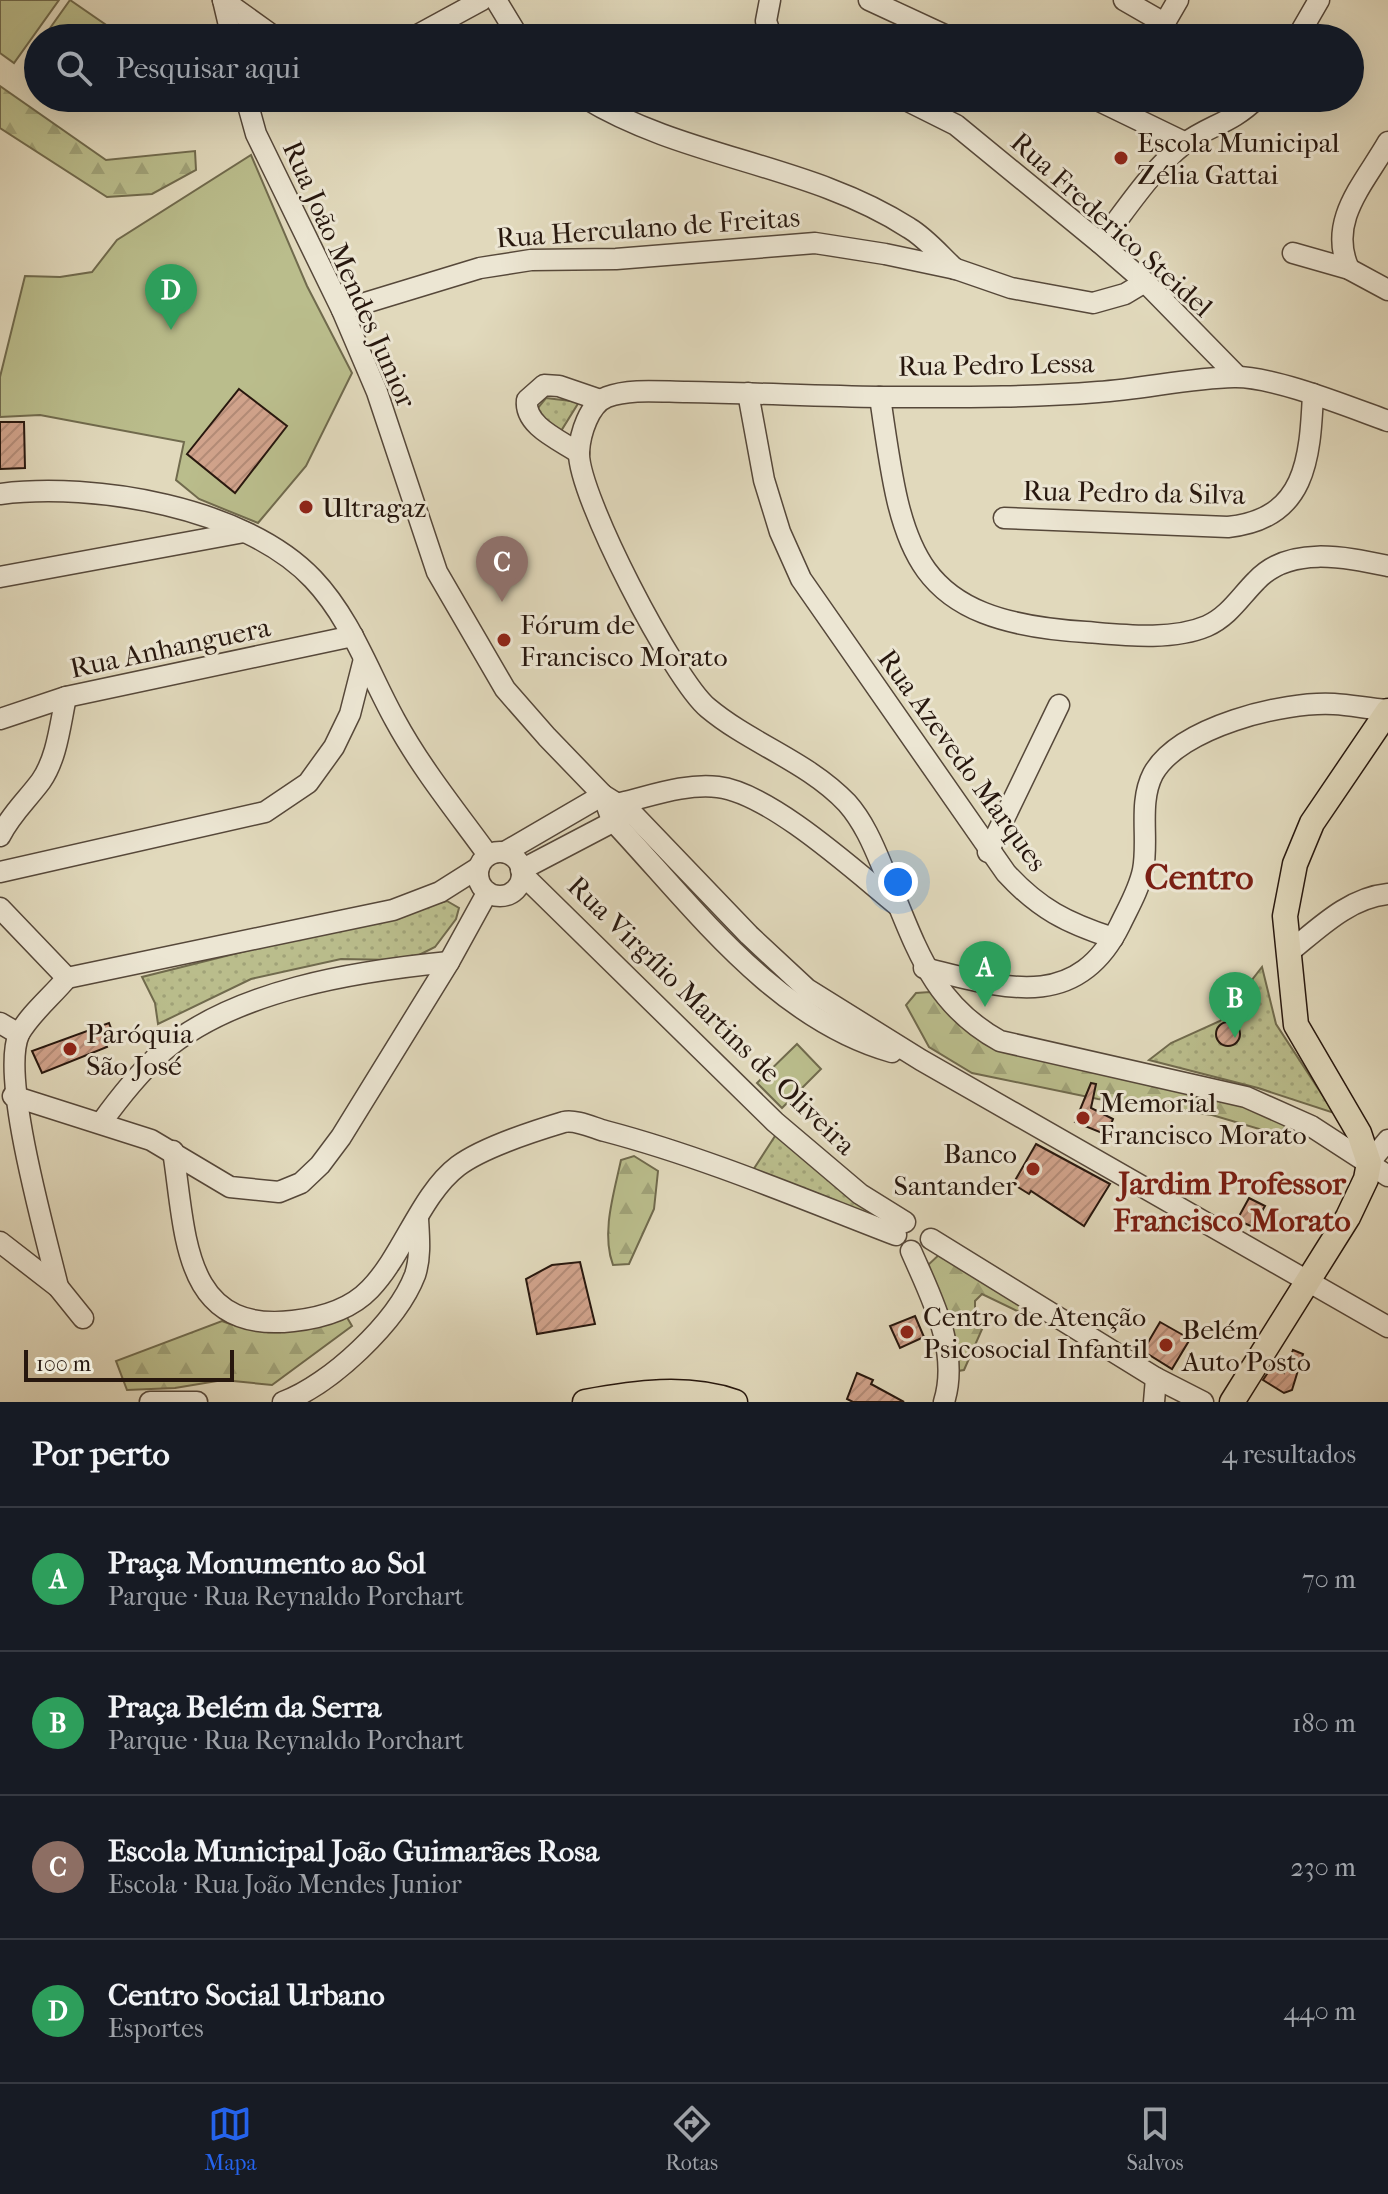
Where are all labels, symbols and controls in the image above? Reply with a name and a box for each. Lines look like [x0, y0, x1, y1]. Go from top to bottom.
search box [24, 24, 1364, 112]
icon: search [52, 46, 96, 90]
text: Pesquisar aqui [116, 51, 300, 86]
street label: Rua Frederico Steidel [1004, 125, 1220, 324]
place label: Escola Municipal Zélia Gattai [1137, 126, 1340, 191]
street label: Rua João Mendes Junior [276, 136, 423, 413]
marker: Escola Municipal Zélia Gattai [1112, 149, 1130, 167]
street label: Rua Herculano de Freitas [495, 200, 801, 255]
pin: D [145, 264, 197, 330]
street label: Rua Pedro Lessa [898, 346, 1096, 383]
street label: Rua Pedro da Silva [1022, 474, 1247, 511]
place label: Ultragaz [322, 491, 426, 524]
marker: Ultragaz [297, 498, 315, 516]
pin: C [476, 536, 528, 602]
place label: Fórum de Francisco Morato [520, 608, 728, 673]
street label: Rua Anhanguera [67, 610, 274, 685]
marker: Fórum de Francisco Morato [495, 631, 513, 649]
street label: Rua Azevedo Marques [871, 643, 1054, 878]
district label: Centro [1145, 856, 1253, 898]
your location [878, 862, 918, 902]
street label: Rua Virgílio Martins de Oliveira [561, 869, 863, 1162]
pin: A [959, 941, 1011, 1007]
pin: B [1209, 972, 1261, 1038]
place label: Paróquia São José [86, 1017, 194, 1082]
marker: Paróquia São José [61, 1040, 79, 1058]
place label: Memorial Francisco Morato [1099, 1086, 1307, 1151]
marker: Memorial Francisco Morato [1074, 1109, 1092, 1127]
place label: Banco Santander [893, 1137, 1017, 1202]
marker: Banco Santander [1024, 1160, 1042, 1178]
district label: Jardim Professor Francisco Morato [1113, 1165, 1351, 1239]
place label: Centro de Atenção Psicosocial Infantil [923, 1300, 1148, 1365]
place label: Belém Auto Posto [1181, 1313, 1311, 1378]
marker: Centro de Atenção Psicosocial Infantil [898, 1323, 916, 1341]
marker: Belém Auto Posto [1157, 1336, 1175, 1354]
scale bar [24, 1346, 234, 1382]
text: 100 m [36, 1351, 91, 1377]
text: Por perto [32, 1434, 170, 1474]
text: 4 resultados [1222, 1439, 1356, 1470]
text: Praça Monumento ao Sol [108, 1546, 426, 1581]
text: A [50, 1564, 66, 1595]
text: 70 m [1302, 1564, 1356, 1595]
text: Parque · Rua Reynaldo Porchart [108, 1581, 464, 1612]
text: Praça Belém da Serra [108, 1690, 381, 1725]
text: B [50, 1708, 66, 1739]
text: 180 m [1292, 1708, 1356, 1739]
text: Parque · Rua Reynaldo Porchart [108, 1725, 464, 1756]
text: Escola Municipal João Guimarães Rosa [108, 1834, 599, 1869]
text: C [49, 1852, 67, 1883]
text: 230 m [1290, 1852, 1356, 1883]
text: Escola · Rua João Mendes Junior [108, 1869, 462, 1900]
text: Centro Social Urbano [108, 1978, 385, 2013]
text: D [48, 1996, 68, 2027]
text: 440 m [1284, 1996, 1356, 2027]
text: Esportes [108, 2013, 204, 2044]
tab: Mapa [204, 2102, 257, 2176]
tab: Rotas [665, 2102, 718, 2176]
tab: Salvos [1127, 2102, 1184, 2176]

